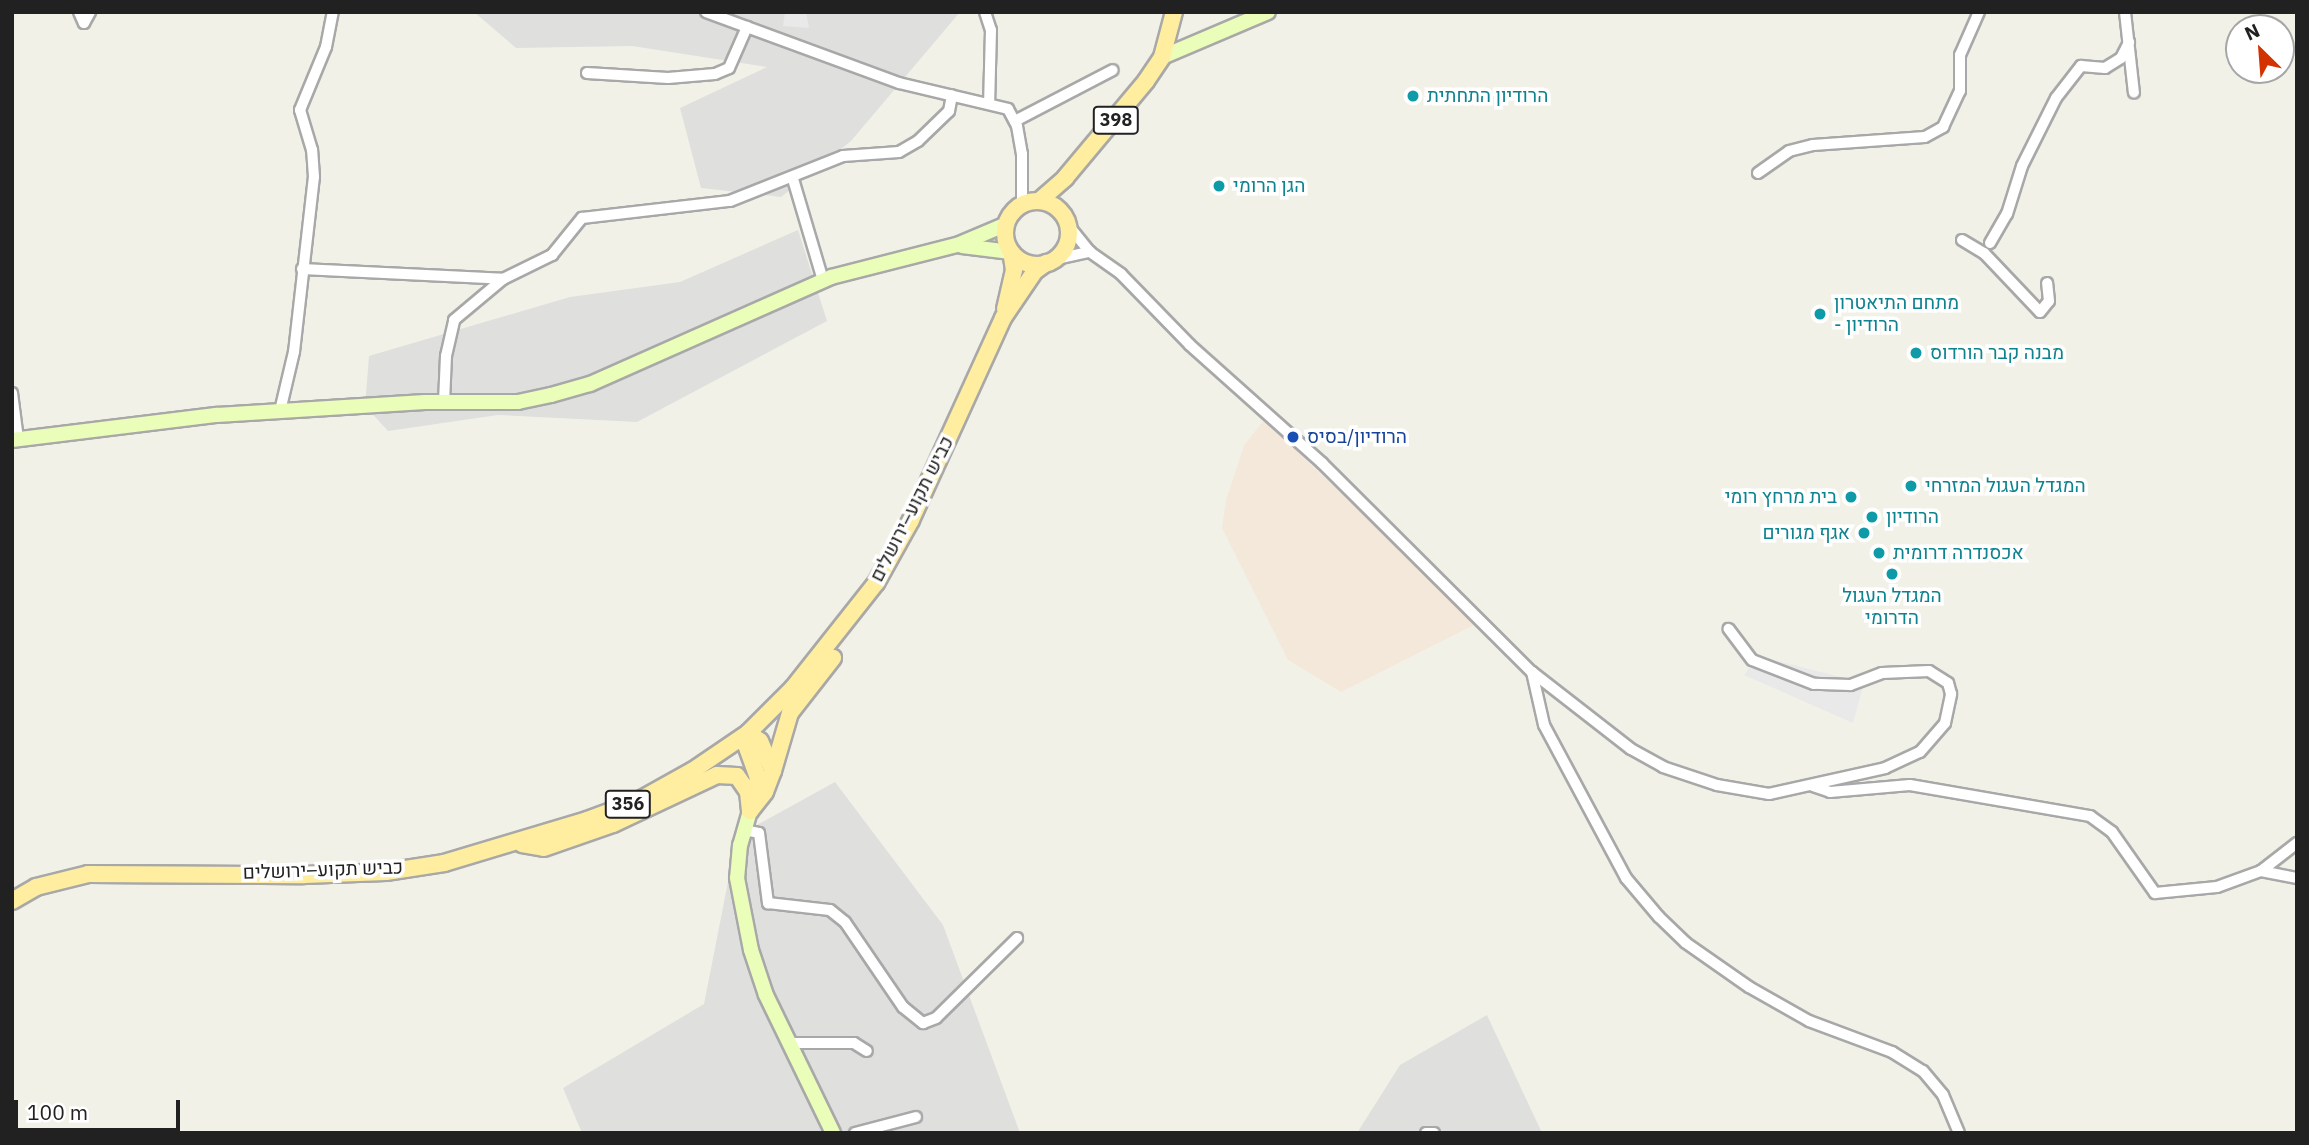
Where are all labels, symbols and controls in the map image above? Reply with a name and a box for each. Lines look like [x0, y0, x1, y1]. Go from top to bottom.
north arrow [2225, 14, 2295, 84]
text: N [2241, 18, 2263, 46]
place label: הרודיון התחתית [1427, 85, 1548, 107]
marker: הרודיון התחתית [1405, 88, 1421, 104]
road number: 398 [1092, 106, 1140, 134]
place label: הגן הרומי [1233, 175, 1305, 197]
marker: הגן הרומי [1211, 178, 1227, 194]
place label: מתחם התיאטרון - הרודיון [1834, 292, 1959, 336]
marker: מתחם התיאטרון - הרודיון [1812, 306, 1828, 322]
place label: מבנה קבר הורדוס [1930, 342, 2064, 364]
marker: מבנה קבר הורדוס [1908, 345, 1924, 361]
place label: הרודיון/בסיס [1307, 426, 1407, 448]
marker: הרודיון/בסיס [1285, 429, 1301, 445]
street label: כביש תקוע–ירושלים [865, 432, 959, 586]
place label: המגדל העגול המזרחי [1925, 475, 2086, 497]
marker: המגדל העגול המזרחי [1903, 478, 1919, 494]
place label: בית מרחץ רומי [1725, 486, 1837, 508]
marker: בית מרחץ רומי [1843, 489, 1859, 505]
place label: הרודיון [1886, 506, 1939, 528]
marker: הרודיון [1864, 509, 1880, 525]
place label: אגף מגורים [1763, 522, 1850, 544]
marker: אגף מגורים [1856, 525, 1872, 541]
place label: אכסנדרה דרומית [1893, 542, 2024, 564]
marker: אכסנדרה דרומית [1871, 545, 1887, 561]
marker: המגדל העגול הדרומי [1884, 566, 1900, 582]
place label: המגדל העגול הדרומי [1842, 585, 1942, 629]
road number: 356 [604, 790, 652, 818]
street label: כביש תקוע–ירושלים [243, 856, 403, 884]
scale bar [18, 1086, 184, 1130]
text: 100 m [27, 1098, 88, 1126]

